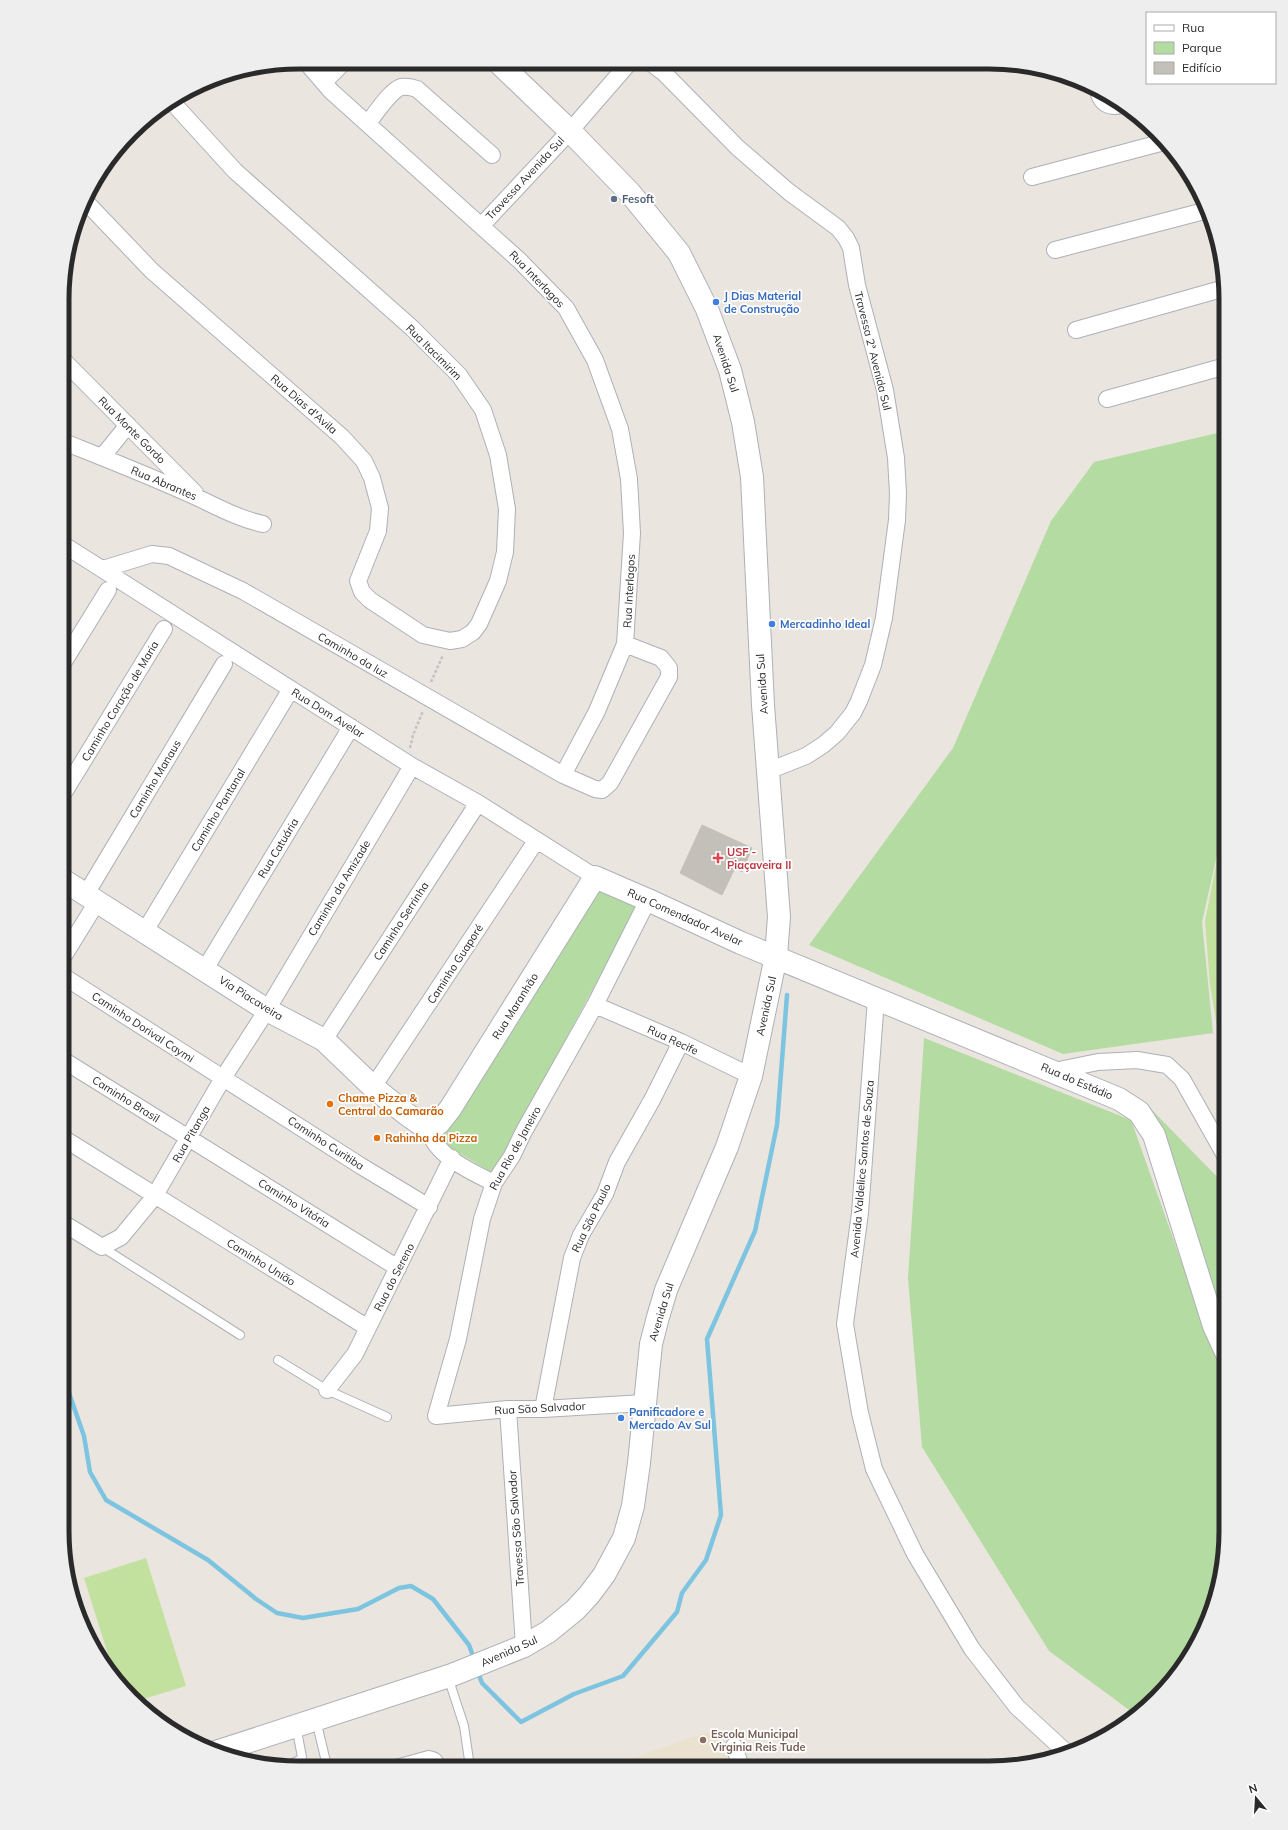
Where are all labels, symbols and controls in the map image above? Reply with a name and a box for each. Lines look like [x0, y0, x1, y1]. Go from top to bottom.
legend [1146, 12, 1276, 84]
text: Rua [1182, 20, 1204, 35]
text: Parque [1182, 40, 1222, 55]
text: Edifício [1182, 60, 1222, 75]
street label: Travessa Avenida Sul [483, 133, 567, 223]
place label: Fesoft [622, 192, 654, 206]
marker: Fesoft [609, 194, 619, 204]
street label: Rua Interlagos [506, 247, 568, 311]
place label: J Dias Material de Construção [724, 289, 801, 316]
street label: Travessa 2ª Avenida Sul [851, 290, 895, 412]
marker: J Dias Material de Construção [711, 297, 721, 307]
street label: Rua Itacimirim [403, 321, 465, 383]
street label: Avenida Sul [710, 332, 742, 394]
street label: Rua Dias d'Avila [268, 371, 340, 437]
street label: Rua Monte Gordo [95, 393, 169, 467]
street label: Rua Abrantes [129, 463, 199, 503]
street label: Rua Interlagos [620, 554, 638, 628]
place label: Mercadinho Ideal [780, 617, 870, 631]
marker: Mercadinho Ideal [767, 619, 777, 629]
street label: Caminho da luz [315, 629, 391, 681]
street label: Caminho Coração de Maria [78, 638, 162, 764]
street label: Avenida Sul [753, 653, 771, 715]
street label: Rua Dom Avelar [289, 685, 367, 741]
street label: Caminho Manaus [126, 737, 184, 821]
street label: Caminho Pantanal [188, 766, 248, 854]
street label: Rua Catuária [255, 816, 301, 880]
street label: Caminho da Amizade [305, 837, 373, 939]
place label: USF - Piaçaveira II [727, 845, 791, 872]
marker: USF - Piaçaveira II [712, 852, 724, 864]
street label: Caminho Serrinha [370, 879, 432, 963]
street label: Rua Comendador Avelar [625, 885, 745, 949]
street label: Caminho Guaporé [424, 922, 486, 1006]
street label: Rua Maranhão [489, 970, 541, 1042]
street label: Via Piacaveira [216, 973, 286, 1023]
street label: Avenida Sul [753, 975, 779, 1037]
street label: Caminho Dorival Caymi [89, 989, 197, 1065]
street label: Rua Recife [645, 1022, 701, 1058]
street label: Rua do Estádio [1039, 1060, 1115, 1102]
street label: Caminho Brasil [90, 1073, 162, 1125]
street label: Avenida Valdelice Santos de Souza [847, 1080, 877, 1258]
place label: Chame Pizza & Central do Camarão [338, 1091, 444, 1118]
marker: Chame Pizza & Central do Camarão [325, 1099, 335, 1109]
street label: Rua Pitanga [169, 1103, 213, 1165]
street label: Rua Rio de Janeiro [486, 1104, 544, 1192]
street label: Caminho Curitiba [285, 1113, 367, 1173]
place label: Rahinha da Pizza [385, 1131, 477, 1145]
marker: Rahinha da Pizza [372, 1133, 382, 1143]
street label: Caminho Vitória [256, 1175, 332, 1231]
street label: Rua São Paulo [568, 1181, 614, 1255]
street label: Caminho União [224, 1235, 298, 1289]
street label: Rua do Sereno [371, 1241, 417, 1313]
street label: Avenida Sul [645, 1281, 677, 1343]
street label: Rua São Salvador [494, 1399, 586, 1417]
place label: Panificadore e Mercado Av Sul [629, 1405, 711, 1432]
marker: Panificadore e Mercado Av Sul [616, 1413, 626, 1423]
street label: Travessa São Salvador [505, 1470, 527, 1586]
street label: Avenida Sul [479, 1632, 539, 1670]
place label: Escola Municipal Virginia Reis Tude [710, 1727, 805, 1754]
marker: Escola Municipal Virginia Reis Tude [698, 1735, 708, 1745]
north arrow [1236, 1778, 1276, 1818]
text: N [1247, 1781, 1259, 1796]

